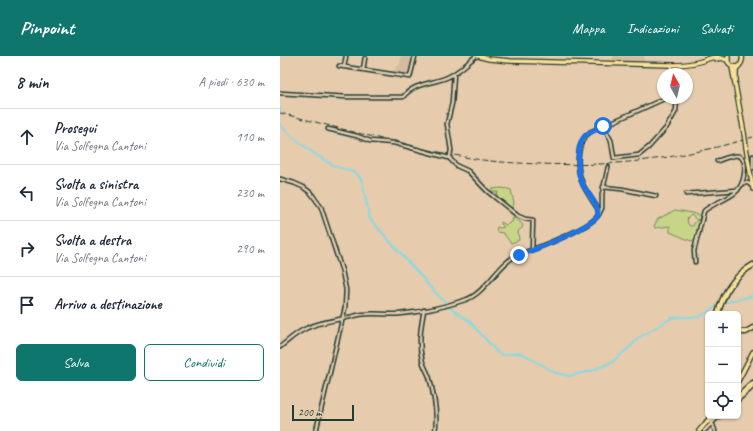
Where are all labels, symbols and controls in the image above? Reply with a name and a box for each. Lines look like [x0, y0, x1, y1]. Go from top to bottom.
text: Pinpoint [20, 16, 74, 40]
text: Mappa [572, 20, 605, 37]
text: Indicazioni [627, 20, 678, 37]
text: Salvati [700, 20, 733, 37]
north arrow [657, 68, 693, 104]
text: 8 min [16, 72, 49, 93]
text: A piedi · 630 m [199, 74, 264, 90]
route start [594, 117, 612, 135]
text: Prosegui [54, 119, 96, 138]
icon: ahead [16, 126, 38, 148]
text: 110 m [236, 129, 264, 145]
text: Via Solfegna Cantoni [54, 138, 146, 154]
text: Svolta a sinistra [54, 175, 138, 194]
icon: left [16, 182, 38, 204]
text: 230 m [236, 185, 264, 201]
text: Via Solfegna Cantoni [54, 194, 146, 210]
text: Svolta a destra [54, 231, 131, 250]
icon: right [16, 238, 38, 260]
text: 290 m [236, 241, 264, 257]
route end [510, 246, 528, 264]
text: Via Solfegna Cantoni [54, 250, 146, 266]
icon: arrive [16, 294, 38, 316]
text: Arrivo a destinazione [54, 295, 162, 314]
map controls [705, 311, 741, 419]
button: + [705, 311, 741, 347]
button: Salva [16, 344, 136, 381]
button: Condividi [144, 344, 264, 381]
button: − [705, 347, 741, 383]
button: locate [705, 383, 741, 419]
scale bar [292, 403, 354, 422]
text: 200 m [298, 405, 322, 419]

